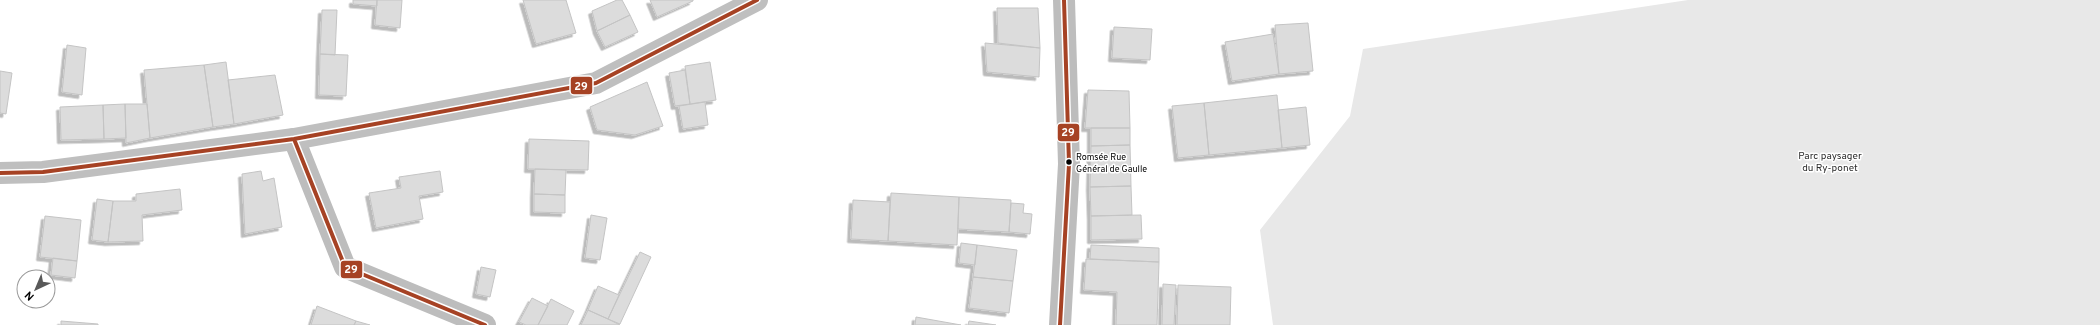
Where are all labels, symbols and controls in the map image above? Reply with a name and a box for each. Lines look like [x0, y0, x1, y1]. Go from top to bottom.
line badge: 29 [570, 76, 593, 95]
text: 29 [574, 80, 588, 94]
line badge: 29 [1057, 123, 1080, 142]
text: 29 [1061, 126, 1075, 140]
park label: Parc paysager du Ry-ponet [1798, 150, 1862, 175]
place label: Romsée Rue Général de Gaulle [1076, 152, 1147, 175]
marker: Romsée Rue Général de Gaulle [1064, 157, 1074, 167]
line badge: 29 [340, 260, 363, 279]
text: 29 [344, 263, 358, 277]
north arrow [16, 269, 56, 309]
text: N [22, 288, 37, 303]

